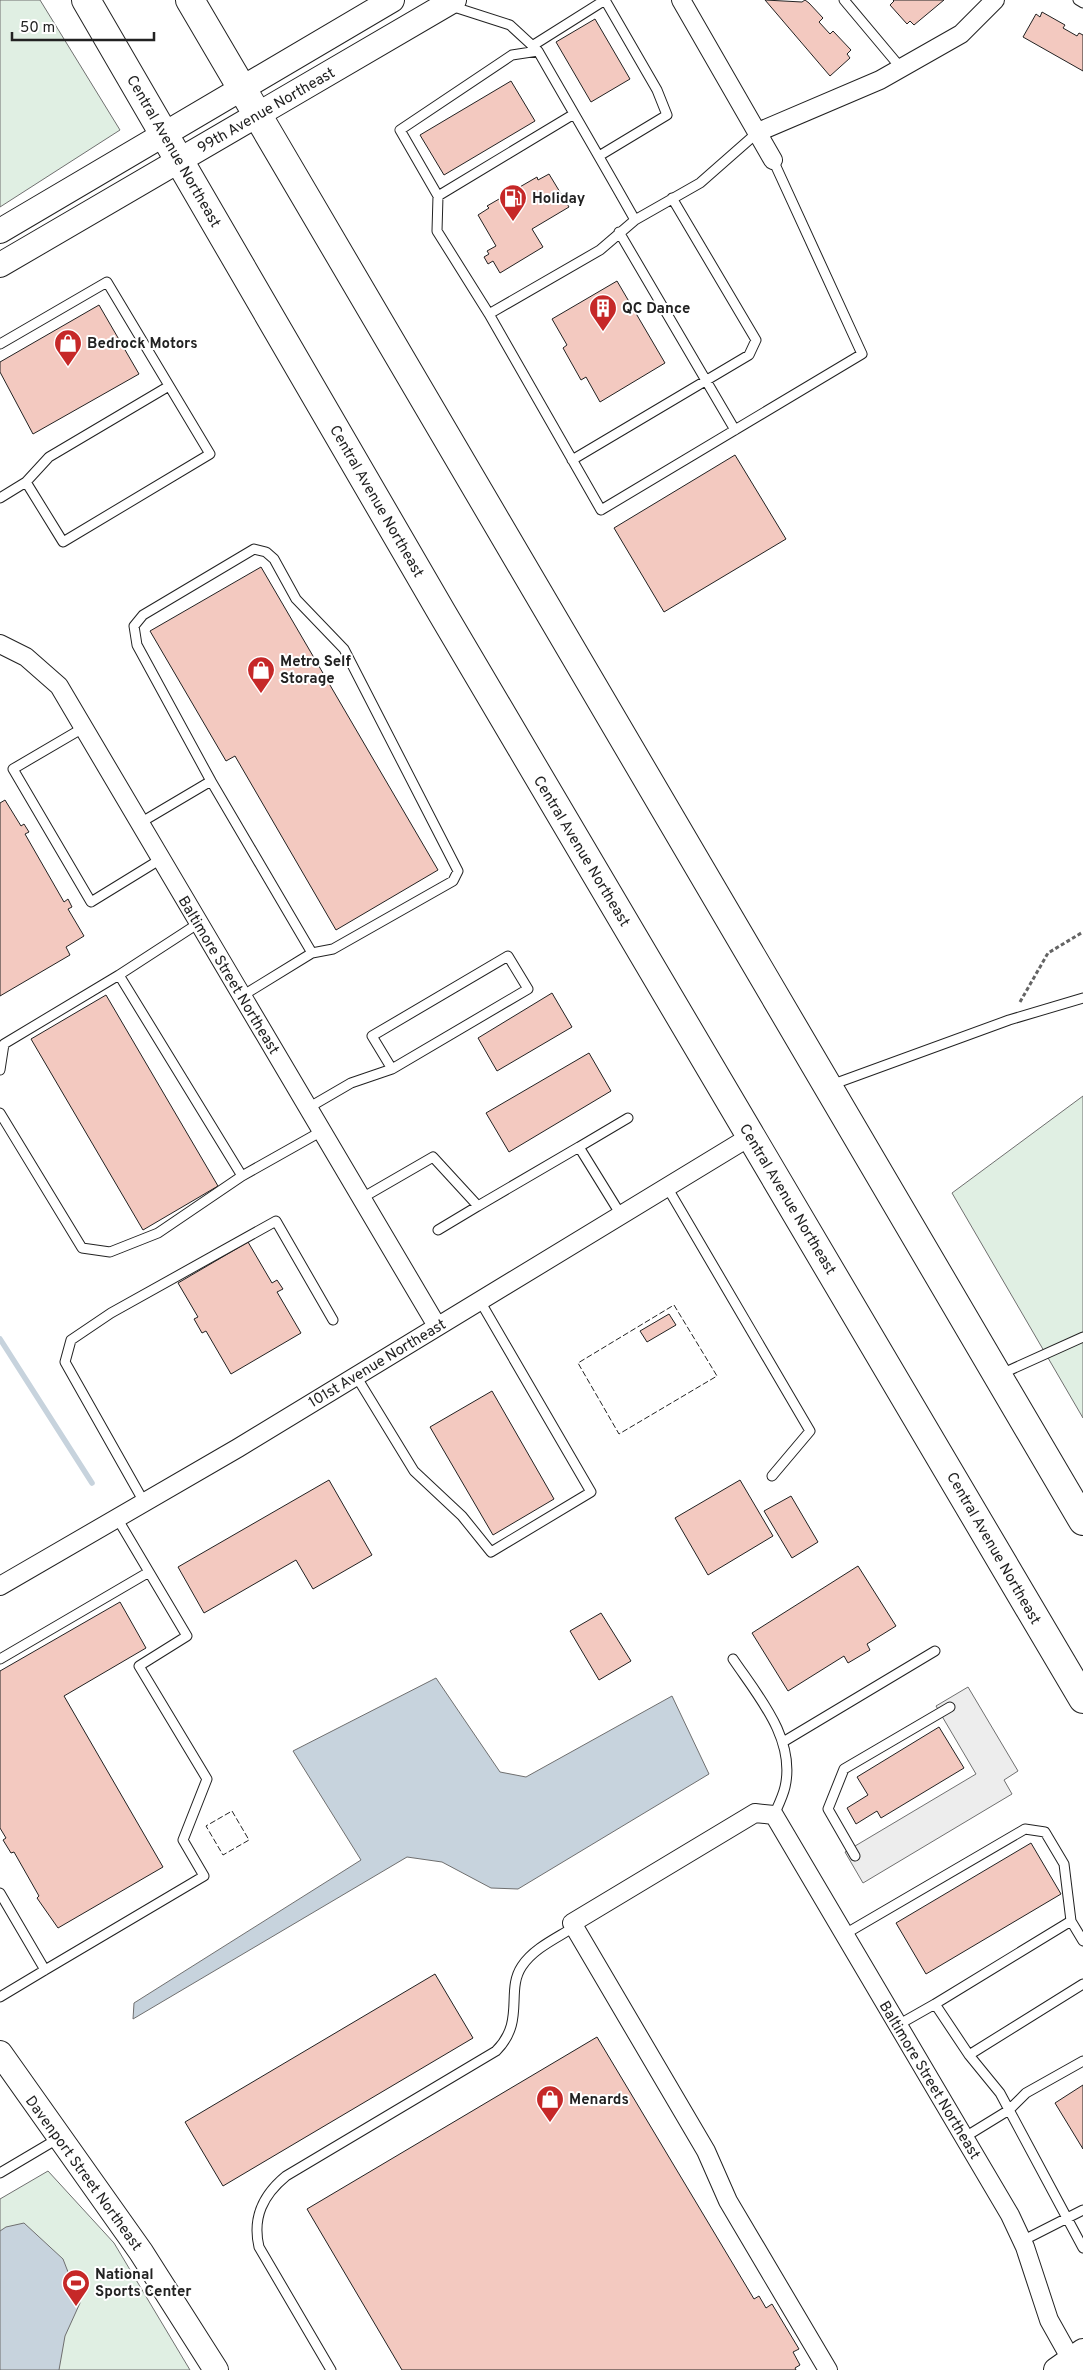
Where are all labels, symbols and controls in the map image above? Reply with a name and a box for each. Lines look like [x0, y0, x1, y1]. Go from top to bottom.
scale bar [12, 10, 155, 42]
text: 50 m [20, 19, 55, 38]
street label: 99th Avenue Northeast [195, 64, 339, 158]
street label: Central Avenue Northeast [121, 72, 224, 231]
fuel station icon: Holiday [498, 183, 528, 222]
place label: Holiday [532, 190, 586, 209]
building icon: QC Dance [588, 293, 618, 332]
place label: QC Dance [622, 300, 690, 319]
shop icon: Bedrock Motors [53, 328, 83, 367]
place label: Bedrock Motors [87, 335, 198, 354]
street label: Central Avenue Northeast [324, 422, 427, 581]
place label: Metro Self Storage [280, 653, 351, 689]
shop icon: Metro Self Storage [246, 655, 276, 694]
street label: Central Avenue Northeast [528, 773, 633, 931]
street label: Baltimore Street Northeast [173, 893, 283, 1058]
street label: Central Avenue Northeast [734, 1121, 839, 1279]
street label: 101st Avenue Northeast [306, 1316, 450, 1413]
street label: Central Avenue Northeast [941, 1469, 1044, 1628]
street label: Baltimore Street Northeast [874, 1998, 984, 2163]
shop icon: Menards [535, 2084, 565, 2123]
place label: Menards [569, 2091, 629, 2110]
street label: Davenport Street Northeast [20, 2093, 145, 2255]
place label: National Sports Center [95, 2266, 192, 2302]
sports icon: National Sports Center [61, 2268, 91, 2307]

